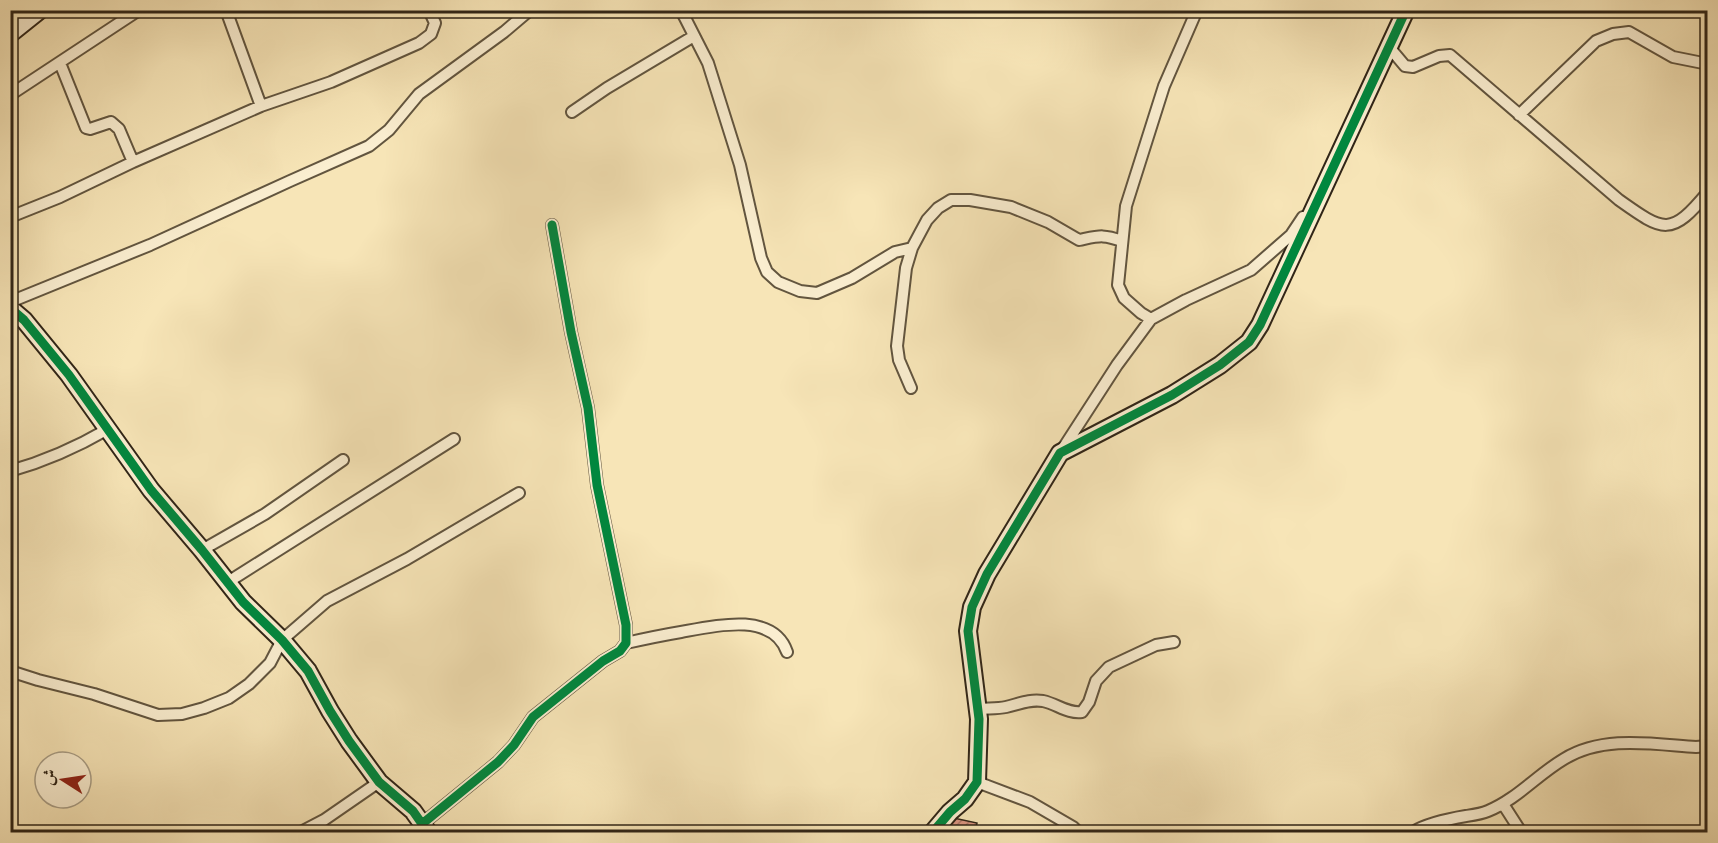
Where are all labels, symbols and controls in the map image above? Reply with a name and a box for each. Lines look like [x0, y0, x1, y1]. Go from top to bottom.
north arrow [33, 750, 93, 810]
text: ش [35, 767, 62, 787]

